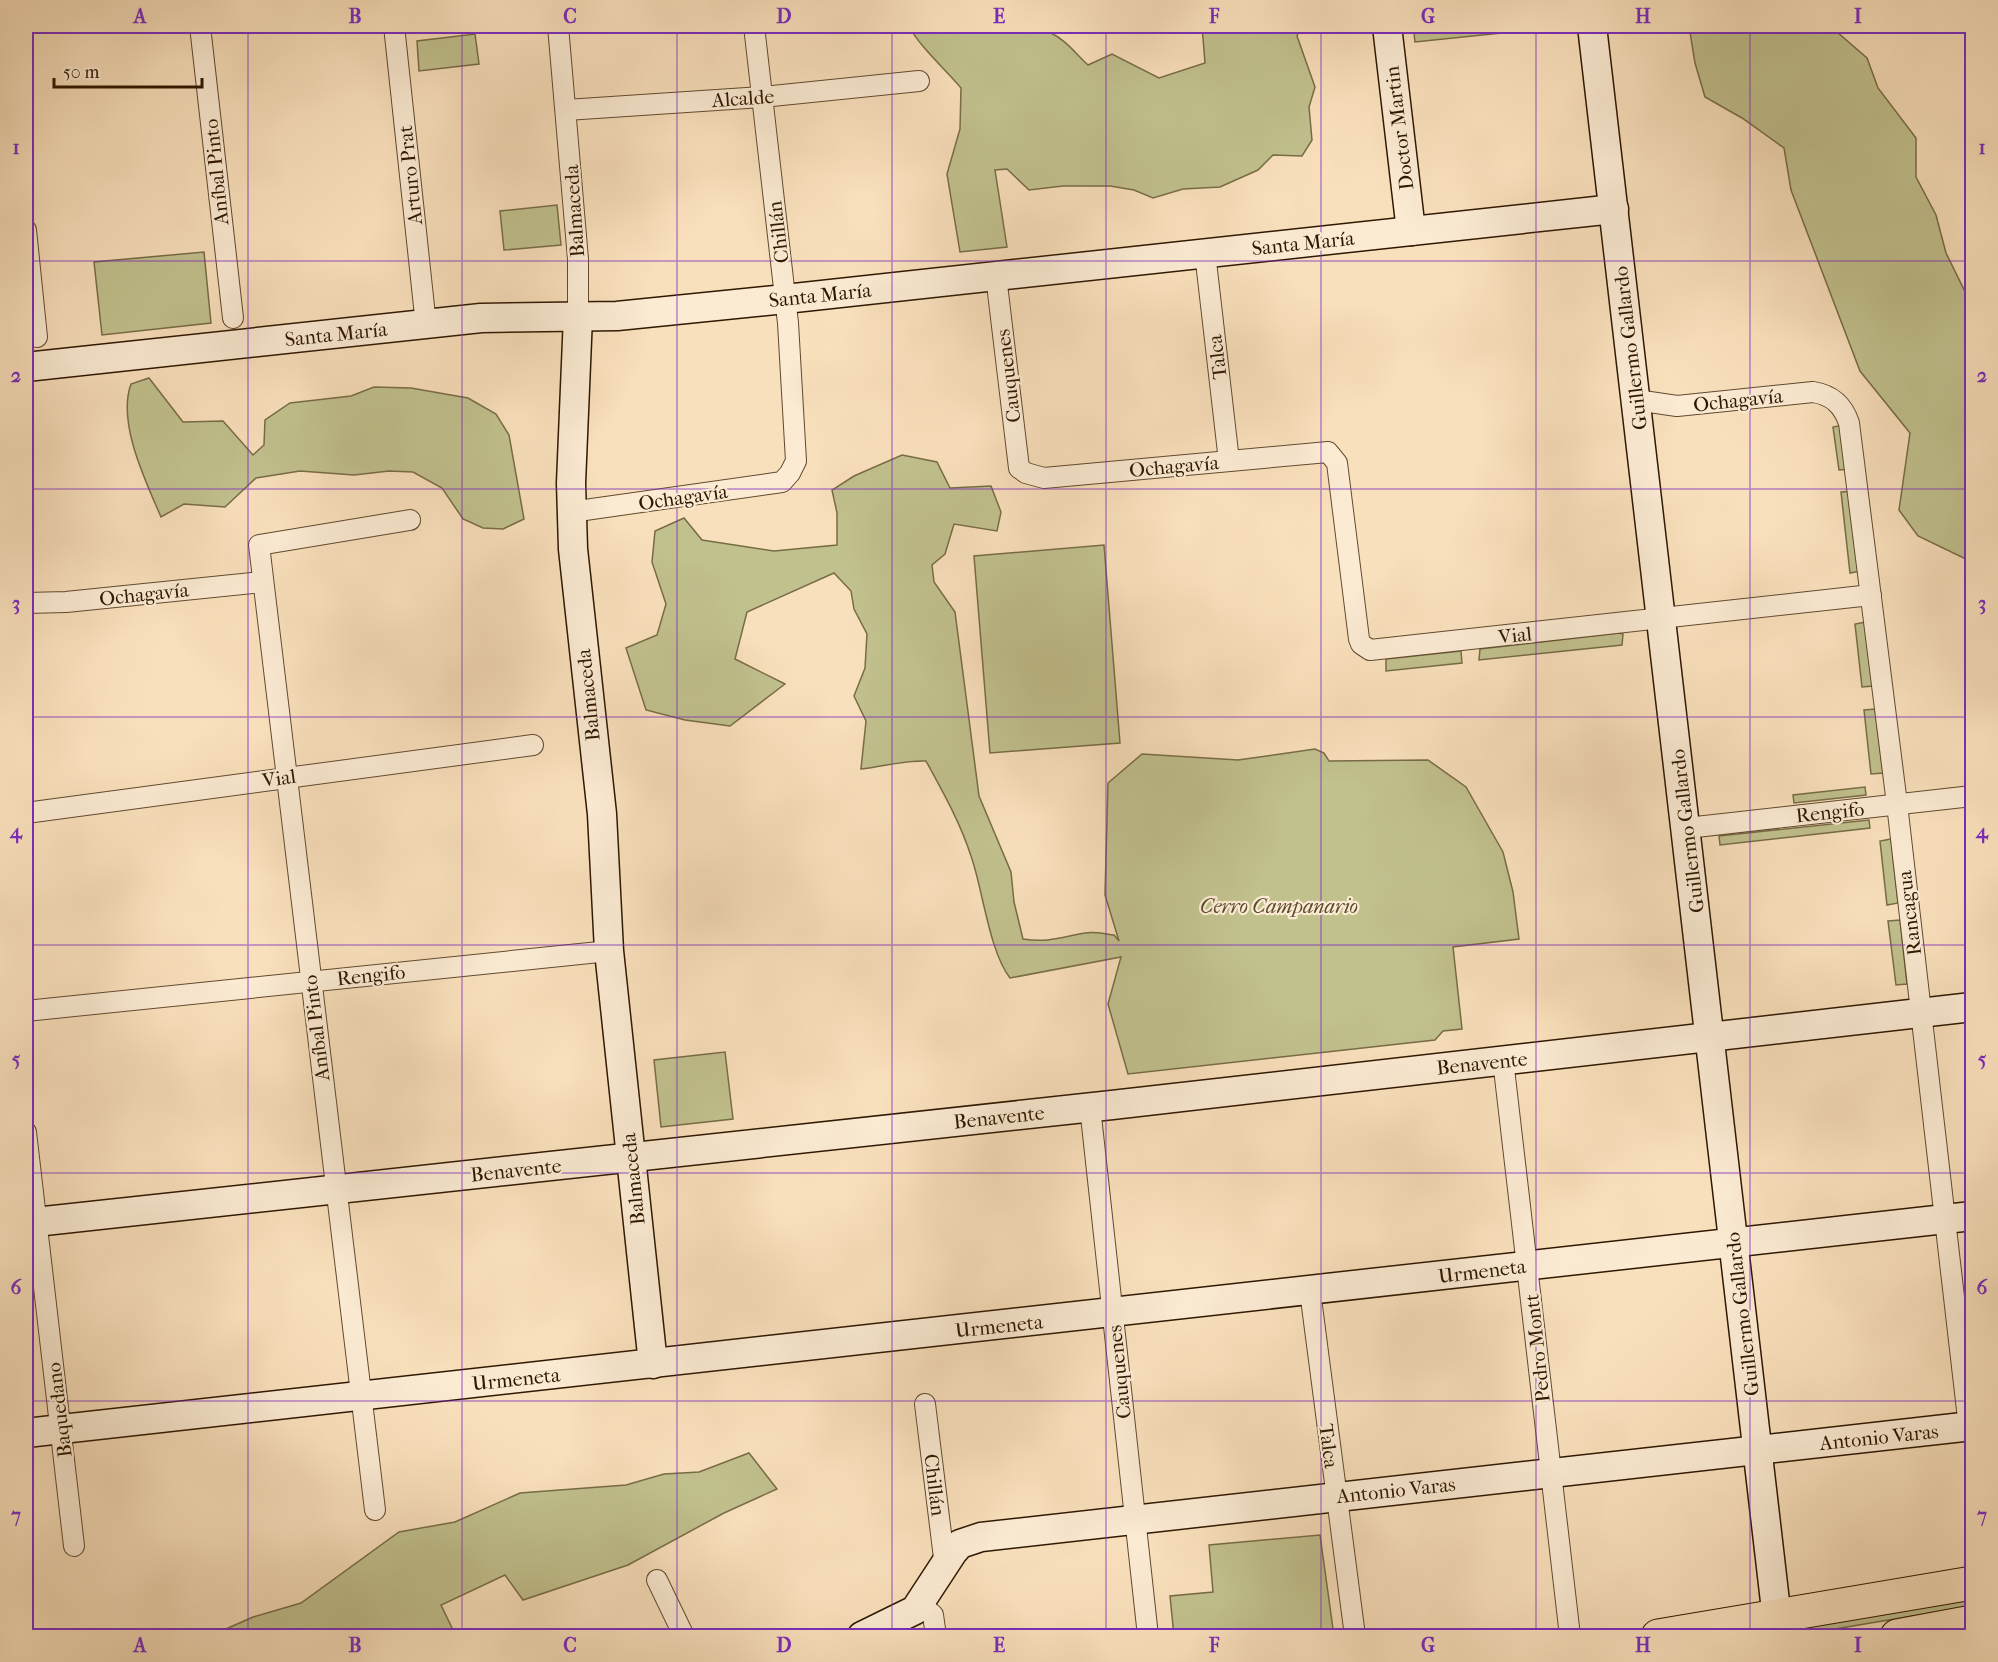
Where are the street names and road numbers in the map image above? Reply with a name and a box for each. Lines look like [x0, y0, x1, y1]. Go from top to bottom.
street label: Doctor Martin [1380, 64, 1419, 191]
street label: Alcalde [710, 85, 775, 112]
street label: Aníbal Pinto [199, 118, 234, 227]
street label: Arturo Prat [394, 124, 427, 227]
street label: Balmaceda [560, 163, 589, 258]
street label: Chillán [763, 199, 794, 264]
street label: Santa María [1251, 227, 1356, 260]
street label: Guillermo Gallardo [1609, 265, 1652, 431]
street label: Santa María [768, 279, 873, 312]
street label: Santa María [284, 318, 389, 351]
street label: Cauquenes [991, 328, 1026, 424]
street label: Talca [1203, 333, 1232, 380]
street label: Ochagavía [1692, 384, 1785, 417]
street label: Ochagavía [1128, 451, 1221, 482]
street label: Ochagavía [637, 480, 730, 515]
street label: Ochagavía [98, 578, 191, 611]
street label: Vial [1496, 622, 1533, 649]
street label: Balmaceda [572, 647, 605, 742]
street label: Guillermo Gallardo [1666, 748, 1709, 914]
street label: Vial [260, 765, 298, 792]
street label: Rengifo [1795, 797, 1865, 828]
street label: Rancagua [1893, 868, 1926, 957]
street label: Rengifo [336, 960, 406, 991]
street label: Aníbal Pinto [299, 974, 335, 1083]
street label: Benavente [1435, 1047, 1529, 1080]
street label: Benavente [952, 1101, 1046, 1134]
street label: Balmaceda [617, 1131, 650, 1226]
street label: Benavente [469, 1154, 563, 1187]
street label: Guillermo Gallardo [1721, 1231, 1764, 1397]
street label: Urmeneta [1437, 1255, 1528, 1288]
street label: Pedro Montt [1520, 1293, 1555, 1403]
street label: Urmeneta [954, 1310, 1045, 1343]
street label: Cauquenes [1103, 1324, 1136, 1420]
street label: Baquedano [42, 1361, 77, 1459]
street label: Urmeneta [471, 1363, 562, 1396]
street label: Antonio Varas [1817, 1420, 1940, 1455]
street label: Talca [1314, 1423, 1343, 1470]
street label: Chillán [919, 1453, 950, 1518]
street label: Antonio Varas [1334, 1473, 1457, 1508]

